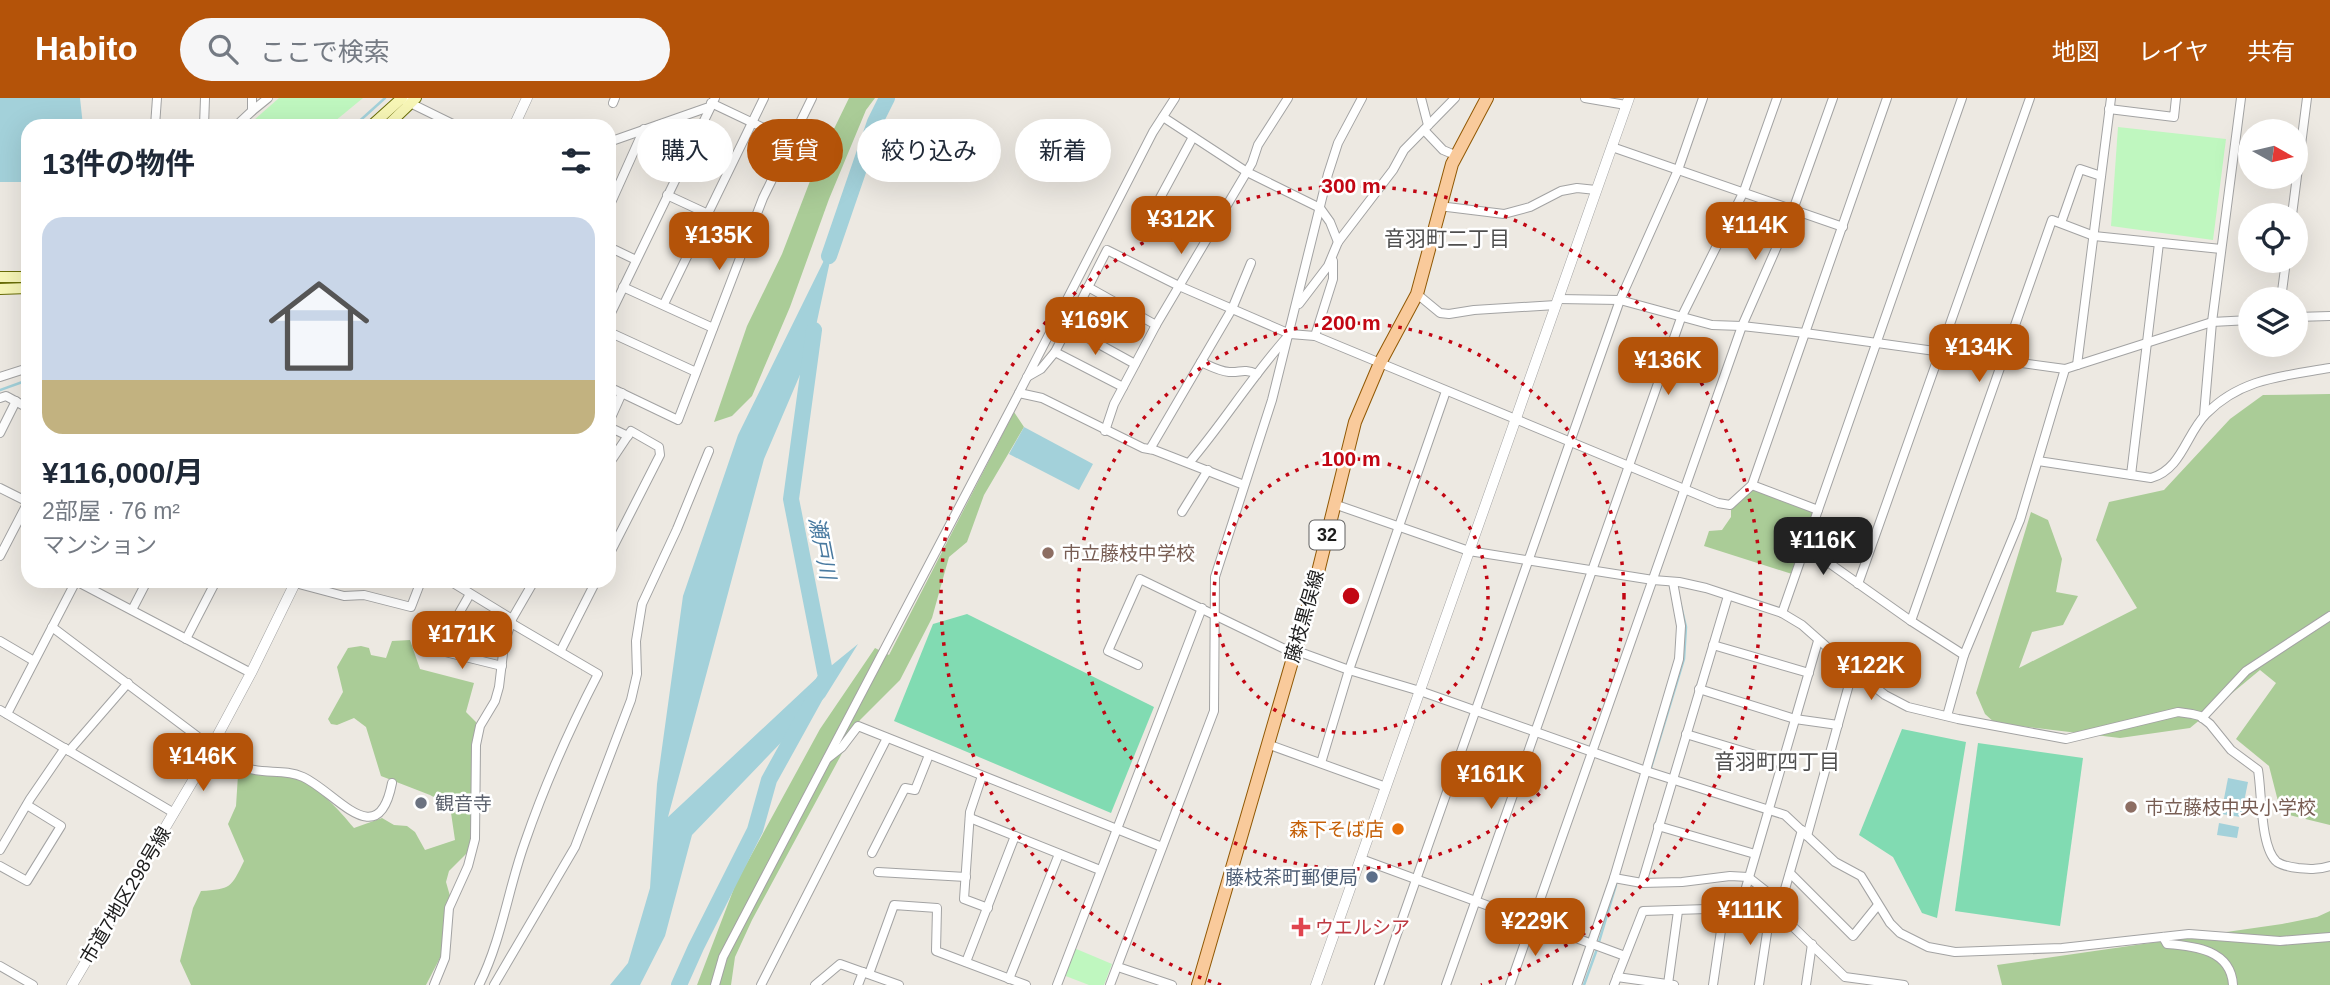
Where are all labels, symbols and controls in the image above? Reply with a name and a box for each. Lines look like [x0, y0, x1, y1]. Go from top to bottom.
search box [180, 18, 670, 81]
text: Habito [35, 30, 138, 67]
icon: search [204, 30, 242, 68]
text: ここで検索 [260, 37, 390, 67]
text: 地図 [2052, 38, 2100, 65]
text: レイヤ [2138, 38, 2209, 65]
text: 共有 [2247, 38, 2295, 65]
chip: 購入 [637, 119, 733, 182]
chip: 賃貸 [747, 119, 843, 182]
chip: 絞り込み [857, 119, 1001, 182]
chip: 新着 [1015, 119, 1111, 182]
north arrow [2238, 119, 2308, 189]
map controls [2238, 119, 2308, 357]
icon: filters [557, 142, 595, 180]
text: 13件の物件 [42, 147, 195, 180]
text: 300 m [1321, 174, 1381, 197]
pin: ¥312K [1132, 197, 1230, 256]
pin: ¥114K [1706, 202, 1804, 262]
button: locate [2238, 203, 2308, 273]
text: ¥312K [1147, 206, 1215, 232]
pin: ¥135K [670, 212, 768, 272]
text: ¥114K [1722, 212, 1788, 238]
text: ¥135K [685, 222, 753, 248]
district label: 音羽町二丁目 [1384, 227, 1510, 250]
icon: home [256, 263, 382, 389]
button: layers [2238, 287, 2308, 357]
pin: ¥169K [1046, 298, 1144, 357]
text: ¥169K [1061, 307, 1129, 333]
text: 200 m [1321, 311, 1381, 334]
pin: ¥134K [1930, 324, 2028, 384]
text: ¥134K [1945, 334, 2013, 360]
pin: ¥136K [1619, 338, 1717, 397]
text: ¥136K [1634, 347, 1702, 373]
text: 100 m [1321, 447, 1381, 470]
text: ¥116,000/月 [42, 456, 204, 489]
text: 2部屋 · 76 m² [42, 498, 180, 524]
water label: 瀬戸川 [805, 515, 840, 583]
pin: ¥116K [1774, 518, 1872, 577]
road number: 32 [1310, 520, 1344, 550]
text: ¥116K [1790, 527, 1856, 553]
text: マンション [42, 532, 157, 558]
place label: 市立藤枝中学校 [1062, 543, 1195, 564]
marker: 市立藤枝中学校 [1040, 545, 1056, 561]
street label: 藤枝黒俣線 [1281, 568, 1328, 665]
centre of rings [1339, 584, 1363, 608]
pin: ¥171K [413, 612, 511, 671]
text: ¥171K [428, 621, 496, 647]
pin: ¥122K [1822, 642, 1920, 702]
text: ¥122K [1837, 652, 1905, 678]
pin: ¥146K [154, 734, 252, 793]
text: ¥146K [169, 743, 237, 769]
district label: 音羽町四丁目 [1714, 750, 1840, 773]
pin: ¥161K [1442, 752, 1540, 811]
text: ¥161K [1457, 761, 1525, 787]
place label: 観音寺 [435, 793, 492, 814]
marker: 観音寺 [413, 795, 429, 811]
place label: 市立藤枝中央小学校 [2145, 797, 2316, 818]
marker: 市立藤枝中央小学校 [2123, 799, 2139, 815]
place label: 森下そば店 [1289, 819, 1384, 840]
marker: 森下そば店 [1390, 821, 1406, 837]
street label: 市道7地区298号線 [76, 823, 175, 968]
place label: 藤枝茶町郵便局 [1225, 867, 1358, 888]
marker: 藤枝茶町郵便局 [1364, 869, 1380, 885]
pin: ¥111K [1701, 888, 1799, 947]
text: ¥111K [1717, 897, 1783, 923]
pin: ¥229K [1486, 898, 1584, 958]
text: ¥229K [1501, 908, 1569, 934]
place label: ウエルシア [1315, 917, 1410, 938]
marker: ウエルシア [1293, 919, 1309, 935]

